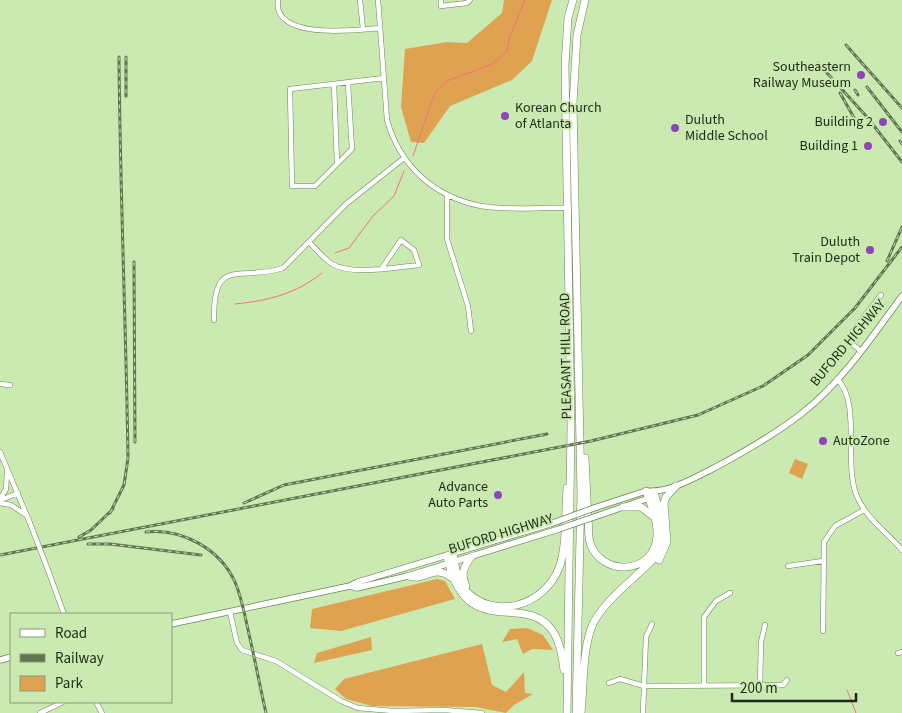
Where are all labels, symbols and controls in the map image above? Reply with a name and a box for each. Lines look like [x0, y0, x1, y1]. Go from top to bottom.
place label: Southeastern Railway Museum [753, 57, 851, 93]
marker: Southeastern Railway Museum [855, 69, 867, 81]
place label: Korean Church of Atlanta [515, 98, 602, 134]
marker: Korean Church of Atlanta [499, 110, 511, 122]
place label: Duluth Middle School [685, 110, 768, 146]
place label: Building 2 [814, 112, 873, 132]
marker: Building 2 [877, 116, 889, 128]
marker: Duluth Middle School [669, 122, 681, 134]
place label: Building 1 [799, 136, 858, 156]
marker: Building 1 [862, 140, 874, 152]
place label: Duluth Train Depot [792, 232, 860, 268]
marker: Duluth Train Depot [864, 244, 876, 256]
street label: PLEASANT HILL ROAD [555, 292, 577, 420]
street label: BUFORD HIGHWAY [806, 295, 891, 391]
place label: AutoZone [833, 431, 890, 451]
marker: AutoZone [817, 435, 829, 447]
place label: Advance Auto Parts [428, 477, 488, 513]
marker: Advance Auto Parts [492, 489, 504, 501]
street label: BUFORD HIGHWAY [446, 508, 556, 559]
legend [10, 613, 172, 703]
text: Road [55, 623, 87, 644]
text: Railway [55, 648, 104, 669]
scale bar [732, 670, 856, 702]
text: Park [55, 673, 84, 694]
text: 200 m [740, 678, 778, 699]

